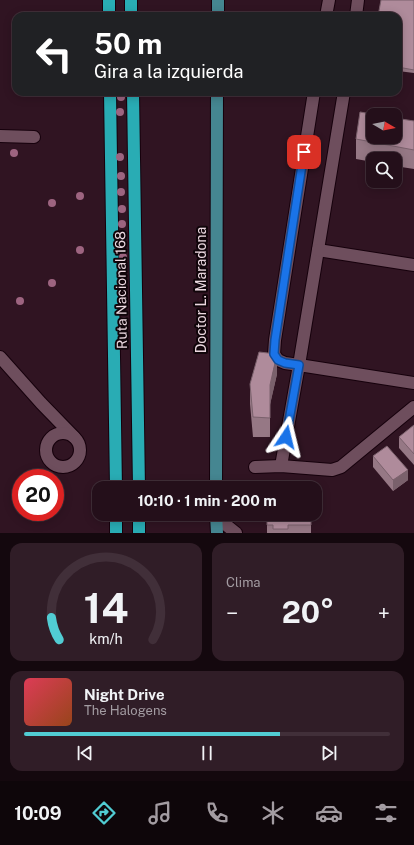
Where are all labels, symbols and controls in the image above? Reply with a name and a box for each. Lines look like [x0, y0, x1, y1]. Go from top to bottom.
text: 50 m [94, 27, 162, 60]
icon: left [28, 28, 80, 80]
text: Gira a la izquierda [94, 61, 243, 82]
north arrow [366, 108, 402, 144]
map controls [366, 108, 402, 188]
pin [287, 135, 321, 169]
icon: arrive [293, 141, 315, 163]
button: search [366, 152, 402, 188]
street label: Doctor L. Maradona [193, 227, 209, 353]
street label: Ruta Nacional 168 [112, 231, 130, 349]
position arrow [265, 416, 307, 458]
speed limit sign: 20 [12, 469, 64, 521]
text: 10:10 · 1 min · 200 m [137, 492, 277, 509]
text: Clima [226, 575, 261, 590]
text: 14 [83, 583, 129, 632]
text: 20° [282, 594, 334, 630]
text: − [226, 600, 238, 626]
text: + [378, 600, 390, 626]
text: km/h [89, 630, 123, 647]
text: Night Drive [84, 686, 165, 703]
text: The Halogens [84, 703, 167, 718]
icon: previous [74, 742, 96, 764]
icon: pause [196, 742, 218, 764]
icon: next [318, 742, 340, 764]
icon: directions [90, 799, 118, 827]
icon: music [146, 799, 174, 827]
icon: phone [203, 799, 231, 827]
icon: climate [259, 799, 287, 827]
icon: car [315, 799, 343, 827]
icon: filters [372, 799, 400, 827]
text: 10:09 [14, 803, 62, 824]

